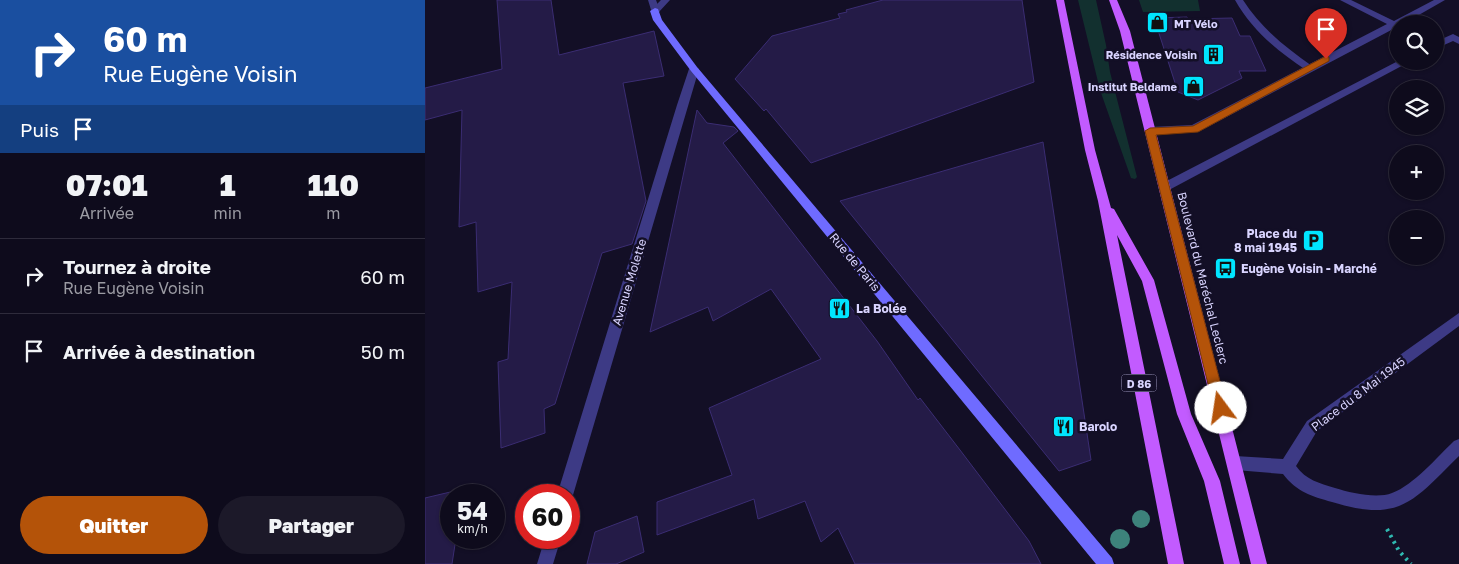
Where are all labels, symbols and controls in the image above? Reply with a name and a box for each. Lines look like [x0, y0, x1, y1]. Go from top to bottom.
pin [1305, 8, 1347, 59]
shop icon: MT Vélo [1146, 11, 1170, 35]
icon: arrive [1312, 15, 1340, 43]
map controls [1389, 15, 1444, 265]
button: search [1389, 15, 1444, 70]
place label: MT Vélo [1174, 17, 1218, 30]
text: 60 m [103, 18, 187, 60]
icon: right [20, 20, 85, 85]
building icon: Résidence Voisin [1201, 42, 1225, 66]
place label: Résidence Voisin [1106, 48, 1197, 61]
text: Rue Eugène Voisin [103, 60, 298, 87]
shop icon: Institut Beldame [1181, 74, 1205, 98]
place label: Institut Beldame [1088, 80, 1177, 93]
button: layers [1389, 80, 1444, 135]
icon: arrive [69, 115, 97, 143]
text: Puis [20, 118, 59, 141]
button: + [1389, 145, 1444, 200]
text: 07:01 [66, 167, 148, 203]
text: 1 [220, 167, 236, 203]
text: 110 [308, 167, 359, 203]
street label: Boulevard du Maréchal Leclerc [1174, 190, 1232, 366]
text: Arrivée [79, 203, 134, 223]
text: min [213, 203, 242, 223]
text: m [326, 203, 340, 223]
button: − [1389, 210, 1444, 265]
place label: Place du 8 mai 1945 [1234, 226, 1297, 255]
parking icon: Place du 8 mai 1945 [1301, 228, 1325, 252]
street label: Rue de Paris [826, 230, 884, 294]
street label: Avenue Molette [609, 237, 649, 327]
text: Tournez à droite [63, 255, 211, 278]
bus stop icon: Eugène Voisin - Marché [1213, 256, 1237, 280]
place label: Eugène Voisin - Marché [1241, 261, 1377, 276]
icon: right [20, 262, 48, 290]
text: 60 m [360, 265, 405, 288]
text: Rue Eugène Voisin [63, 278, 204, 298]
restaurant icon: La Bolée [828, 296, 852, 320]
place label: La Bolée [856, 301, 907, 316]
icon: arrive [20, 337, 48, 365]
text: Arrivée à destination [63, 340, 255, 363]
text: 50 m [361, 340, 405, 363]
street label: Place du 8 Mai 1945 [1308, 354, 1408, 434]
road number: D 86 [1121, 374, 1157, 392]
position arrow [1194, 381, 1246, 433]
restaurant icon: Barolo [1051, 414, 1075, 438]
place label: Barolo [1079, 419, 1117, 434]
speed limit sign: 60 [515, 484, 580, 549]
text: 54 [457, 495, 488, 526]
button: Quitter [20, 496, 208, 554]
button: Partager [218, 496, 405, 554]
text: km/h [457, 521, 488, 536]

